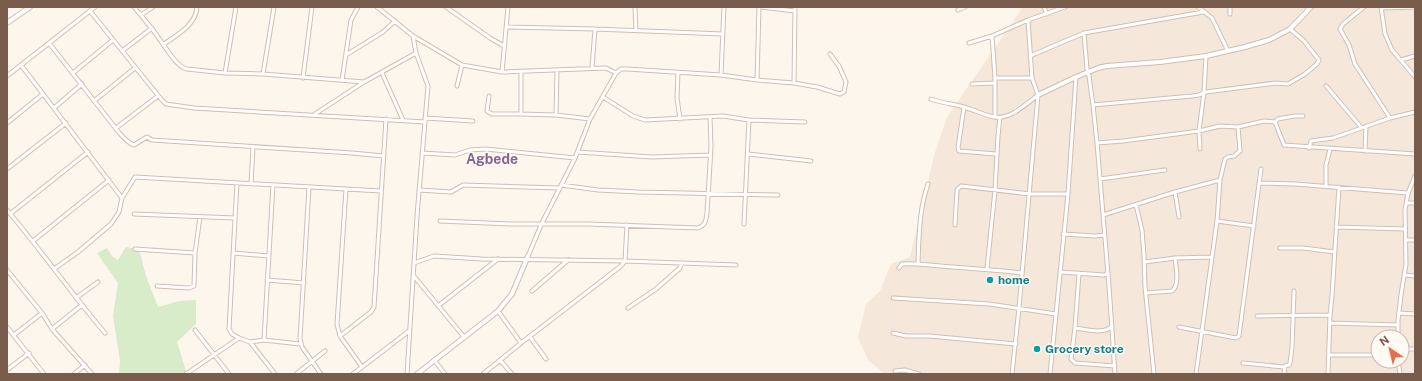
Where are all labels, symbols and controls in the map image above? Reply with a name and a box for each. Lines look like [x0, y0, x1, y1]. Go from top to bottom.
district label: Agbede [466, 151, 518, 167]
place label: home [998, 273, 1030, 287]
marker: home [985, 275, 995, 285]
north arrow [1370, 329, 1410, 369]
text: N [1377, 333, 1391, 348]
place label: Grocery store [1045, 342, 1124, 356]
marker: Grocery store [1032, 344, 1042, 354]

